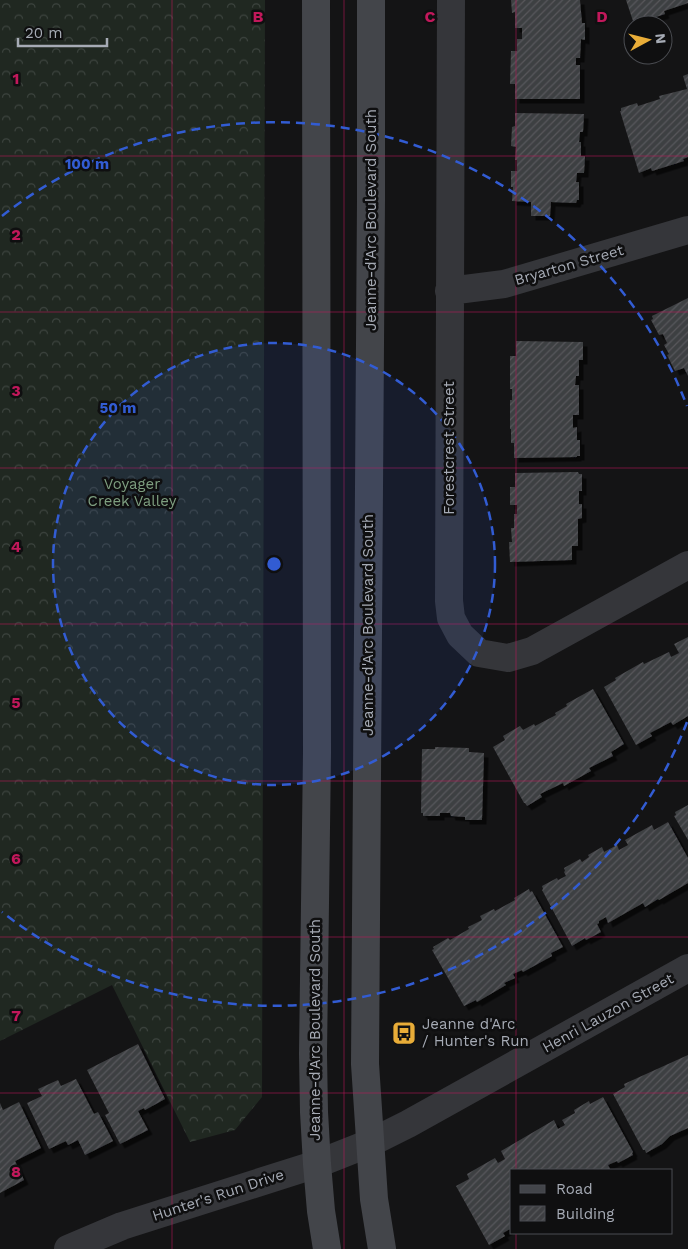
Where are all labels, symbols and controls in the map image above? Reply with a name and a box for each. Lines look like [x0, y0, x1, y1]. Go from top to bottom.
text: B [253, 7, 264, 26]
text: C [425, 7, 436, 26]
text: D [596, 7, 608, 26]
scale bar [18, 15, 106, 47]
north arrow [623, 15, 673, 65]
text: 20 m [25, 24, 63, 42]
text: N [652, 32, 669, 45]
text: 1 [13, 69, 19, 88]
street label: Jeanne-d'Arc Boulevard South [362, 109, 380, 331]
text: 100 m [65, 155, 109, 173]
text: 2 [11, 225, 21, 244]
street label: Bryarton Street [512, 241, 626, 289]
text: 3 [11, 381, 21, 400]
street label: Forestcrest Street [440, 381, 458, 515]
text: 50 m [100, 399, 136, 417]
park label: Voyager Creek Valley [88, 475, 177, 510]
street label: Jeanne-d'Arc Boulevard South [359, 514, 377, 736]
text: 4 [11, 537, 21, 556]
centre of rings [265, 555, 283, 573]
text: 5 [11, 693, 21, 712]
text: 6 [11, 849, 21, 868]
street label: Jeanne-d'Arc Boulevard South [306, 919, 324, 1141]
street label: Henri Lauzon Street [539, 969, 677, 1057]
text: 7 [11, 1006, 21, 1025]
place label: Jeanne d'Arc / Hunter's Run [422, 1015, 529, 1050]
bus stop icon: Jeanne d'Arc / Hunter's Run [391, 1020, 417, 1046]
text: 8 [11, 1162, 21, 1181]
street label: Hunter's Run Drive [150, 1165, 286, 1225]
legend [510, 1169, 673, 1234]
text: Road [556, 1180, 593, 1198]
text: Building [556, 1205, 614, 1223]

